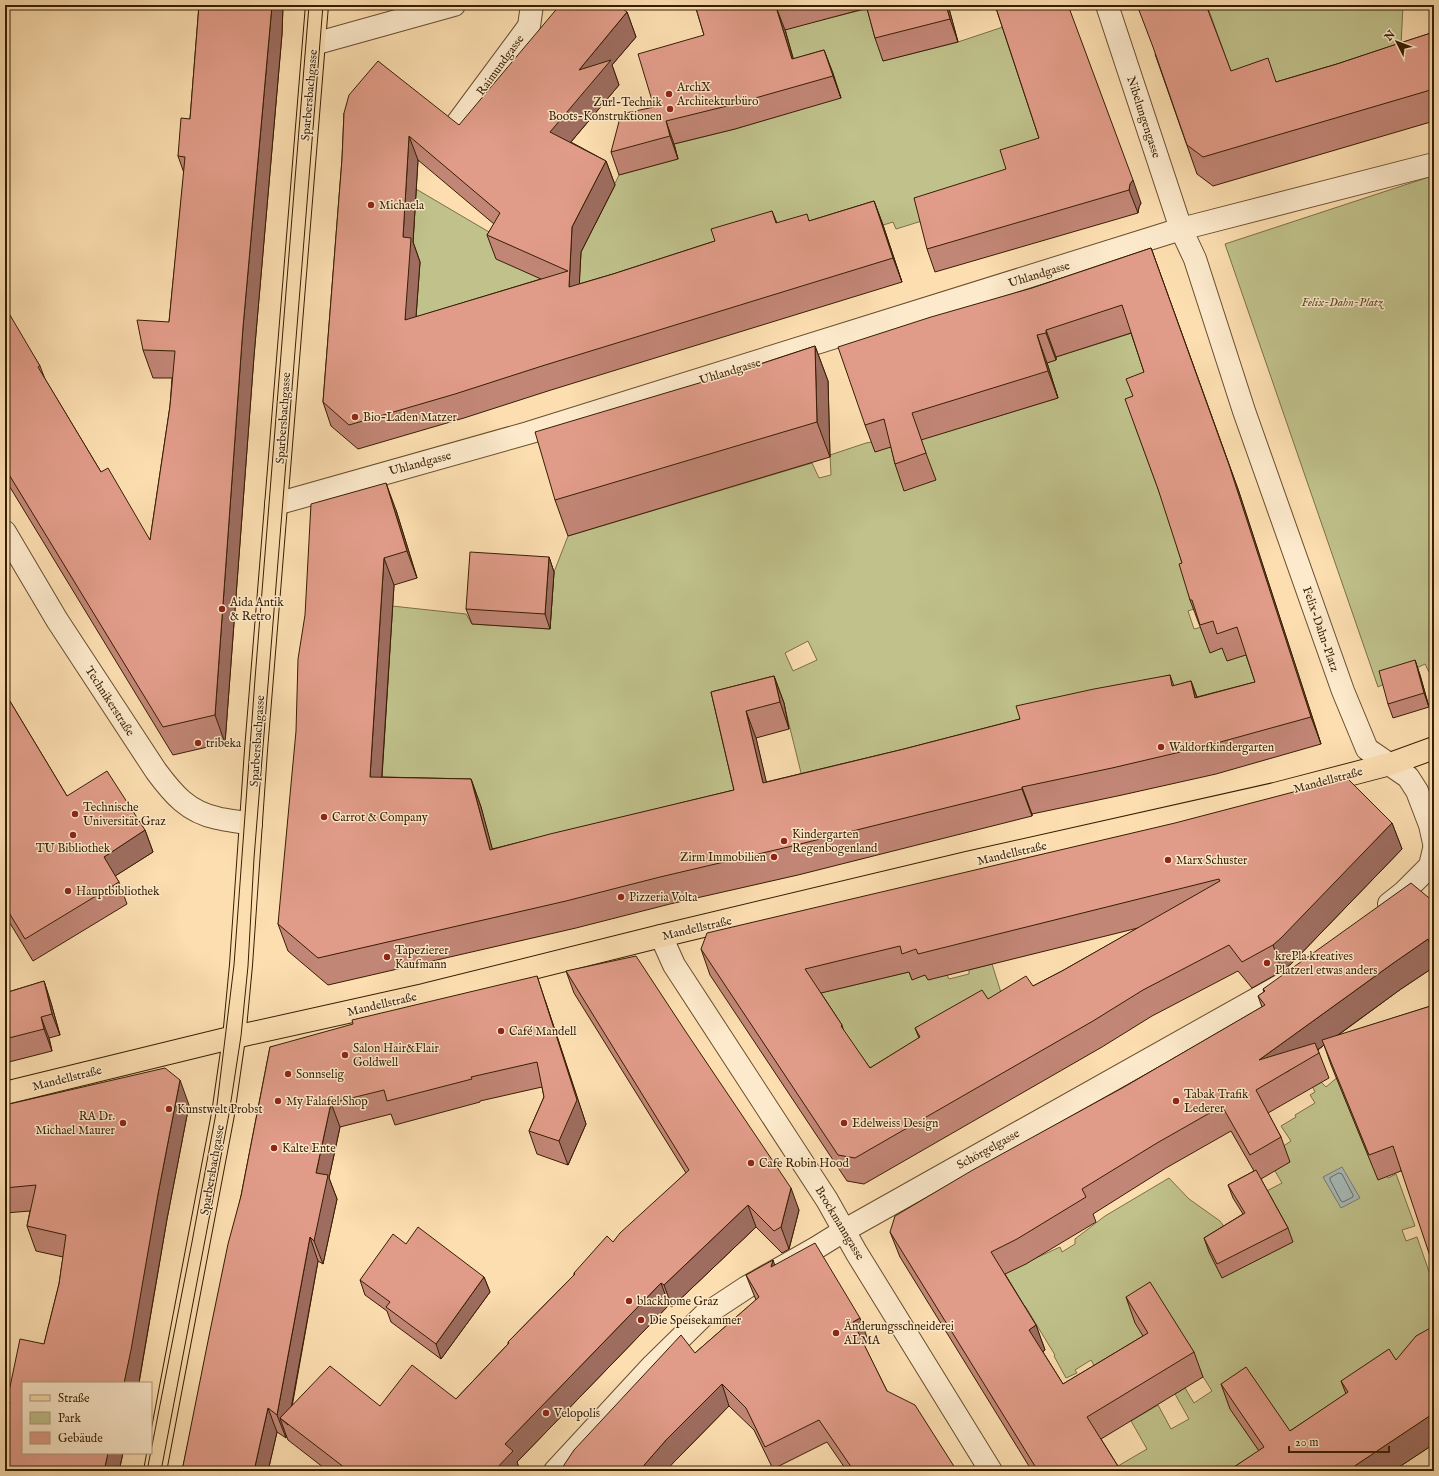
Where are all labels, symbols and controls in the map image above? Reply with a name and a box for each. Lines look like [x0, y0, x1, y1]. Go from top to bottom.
north arrow [1377, 22, 1417, 62]
text: N [1381, 27, 1399, 45]
street label: Raimundgasse [473, 32, 528, 99]
street label: Sparbersbachgasse [298, 48, 322, 141]
street label: Nibelungengasse [1123, 74, 1164, 160]
place label: ArchX Architekturbüro [676, 80, 759, 109]
marker: ArchX Architekturbüro [664, 89, 674, 99]
place label: Zurl-Technik Boots-Konstruktionen [548, 95, 663, 124]
marker: Zurl-Technik Boots-Konstruktionen [665, 104, 675, 114]
place label: Michaela [379, 198, 425, 213]
marker: Michaela [366, 200, 376, 210]
street label: Uhlandgasse [1007, 258, 1072, 291]
park label: Felix-Dahn-Platz [1301, 295, 1384, 310]
street label: Uhlandgasse [698, 355, 763, 388]
street label: Sparbersbachgasse [273, 371, 295, 464]
place label: Bio-Laden Matzer [363, 410, 457, 425]
marker: Bio-Laden Matzer [350, 412, 360, 422]
street label: Uhlandgasse [387, 448, 453, 479]
street label: Felix-Dahn-Platz [1299, 585, 1342, 674]
place label: Aida Antik & Retro [229, 595, 284, 624]
marker: Aida Antik & Retro [217, 604, 227, 614]
street label: Technikerstraße [81, 664, 138, 739]
street label: Sparbersbachgasse [247, 694, 269, 787]
place label: tribeka [206, 736, 242, 751]
marker: tribeka [193, 738, 203, 748]
place label: Waldorfkindergarten [1169, 740, 1275, 755]
marker: Waldorfkindergarten [1156, 742, 1166, 752]
street label: Mandellstraße [1292, 764, 1365, 797]
place label: Technische Universität Graz [83, 800, 166, 829]
marker: Technische Universität Graz [70, 809, 80, 819]
place label: Carrot & Company [332, 810, 428, 826]
marker: Carrot & Company [319, 812, 329, 822]
place label: Kindergarten Regenbogenland [792, 827, 878, 856]
marker: TU Bibliothek [68, 830, 78, 840]
marker: Kindergarten Regenbogenland [779, 836, 789, 846]
street label: Mandellstraße [976, 838, 1049, 869]
place label: TU Bibliothek [36, 841, 111, 856]
place label: Zirm Immobilien [680, 850, 767, 865]
marker: Zirm Immobilien [769, 852, 779, 862]
place label: Marx Schuster [1176, 853, 1248, 868]
marker: Marx Schuster [1163, 855, 1173, 865]
place label: Hauptbibliothek [76, 884, 160, 900]
marker: Hauptbibliothek [63, 886, 73, 896]
place label: Pizzeria Volta [629, 890, 698, 905]
marker: Pizzeria Volta [616, 892, 626, 902]
street label: Mandellstraße [661, 913, 734, 944]
place label: Tapezierer Kaufmann [395, 943, 449, 972]
place label: krePla kreatives Platzerl etwas anders [1275, 949, 1378, 978]
marker: Tapezierer Kaufmann [382, 952, 392, 962]
marker: krePla kreatives Platzerl etwas anders [1262, 958, 1272, 968]
street label: Mandellstraße [346, 989, 419, 1020]
place label: Café Mandell [509, 1024, 577, 1039]
marker: Café Mandell [496, 1026, 506, 1036]
place label: Salon Hair&Flair Goldwell [353, 1041, 439, 1070]
marker: Salon Hair&Flair Goldwell [340, 1050, 350, 1060]
street label: Mandellstraße [31, 1063, 104, 1094]
place label: Sonnselig [296, 1067, 345, 1082]
marker: Sonnselig [283, 1069, 293, 1079]
place label: Tabak Trafik Lederer [1184, 1087, 1249, 1116]
place label: My Falafel Shop [286, 1094, 368, 1110]
marker: My Falafel Shop [273, 1096, 283, 1106]
marker: Tabak Trafik Lederer [1171, 1096, 1181, 1106]
place label: Kunstwelt Probst [177, 1102, 263, 1117]
marker: Kunstwelt Probst [164, 1104, 174, 1114]
place label: RA Dr. Michael Maurer [35, 1109, 116, 1138]
place label: Edelweiss Design [852, 1116, 939, 1131]
marker: RA Dr. Michael Maurer [118, 1118, 128, 1128]
marker: Edelweiss Design [839, 1118, 849, 1128]
street label: Sparbersbachgasse [197, 1123, 229, 1217]
street label: Schörgelgasse [954, 1126, 1023, 1173]
place label: Kalte Ente [282, 1141, 336, 1156]
marker: Kalte Ente [269, 1143, 279, 1153]
place label: Cafe Robin Hood [759, 1156, 849, 1171]
marker: Cafe Robin Hood [746, 1158, 756, 1168]
street label: Brockmanngasse [812, 1184, 868, 1263]
place label: blackhome Graz [637, 1294, 719, 1309]
marker: blackhome Graz [624, 1296, 634, 1306]
place label: Die Speisekammer [649, 1313, 742, 1329]
marker: Die Speisekammer [636, 1315, 646, 1325]
place label: Änderungsschneiderei ALMA [843, 1318, 954, 1348]
marker: Änderungsschneiderei ALMA [831, 1328, 841, 1338]
legend [22, 1382, 152, 1454]
text: Straße [58, 1391, 90, 1406]
place label: Velopolis [553, 1406, 600, 1422]
marker: Velopolis [541, 1408, 551, 1418]
text: Park [58, 1411, 81, 1426]
scale bar [1289, 1428, 1389, 1454]
text: Gebäude [58, 1431, 103, 1446]
text: 20 m [1295, 1435, 1318, 1450]

